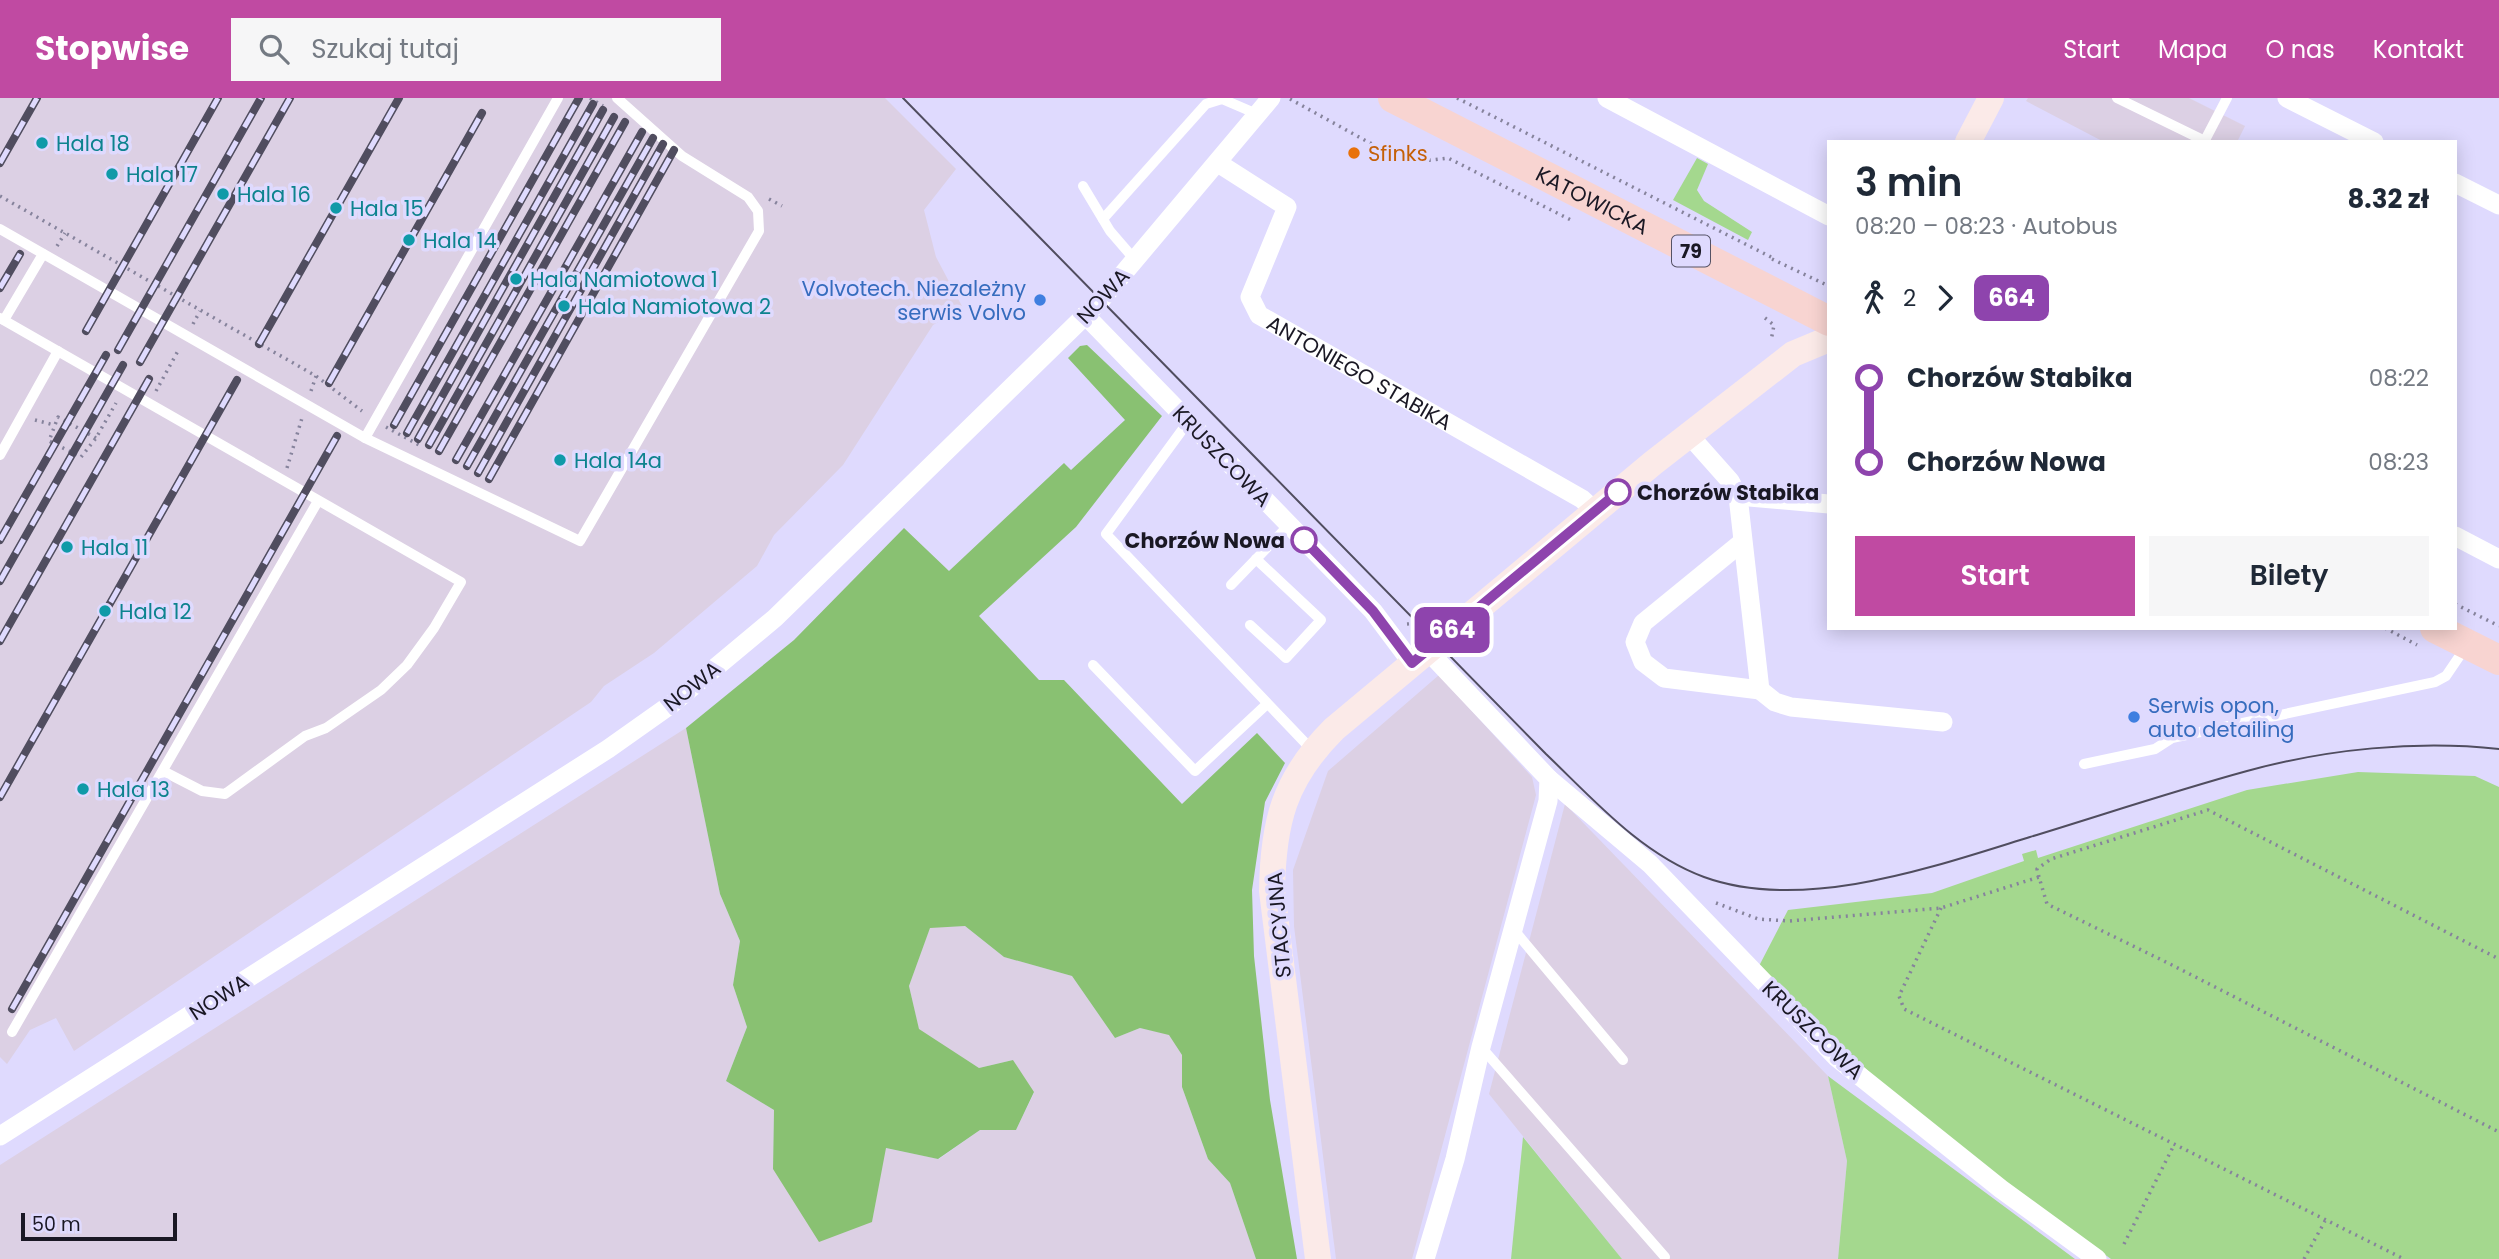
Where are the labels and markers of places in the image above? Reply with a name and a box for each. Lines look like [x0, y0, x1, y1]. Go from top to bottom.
place label: Hala 18 [56, 129, 130, 158]
marker: Hala 18 [34, 135, 50, 151]
place label: Sfinks [1368, 139, 1428, 168]
marker: Sfinks [1346, 145, 1362, 161]
place label: Hala 17 [126, 160, 198, 189]
marker: Hala 17 [104, 166, 120, 182]
place label: Hala 16 [237, 180, 311, 209]
marker: Hala 16 [215, 186, 231, 202]
place label: Hala 15 [350, 194, 424, 223]
marker: Hala 15 [328, 200, 344, 216]
place label: Hala 14 [423, 226, 497, 255]
marker: Hala 14 [401, 232, 417, 248]
place label: Hala Namiotowa 1 [530, 265, 718, 294]
marker: Hala Namiotowa 1 [508, 271, 524, 287]
place label: Volvotech. Niezależny serwis Volvo [801, 274, 1026, 327]
place label: Hala Namiotowa 2 [578, 292, 771, 321]
marker: Volvotech. Niezależny serwis Volvo [1032, 292, 1048, 308]
marker: Hala Namiotowa 2 [556, 298, 572, 314]
place label: Hala 14a [574, 446, 662, 475]
marker: Hala 14a [552, 452, 568, 468]
place label: Chorzów Stabika [1637, 478, 1819, 507]
marker: Chorzów Stabika [1605, 479, 1631, 505]
place label: Chorzów Nowa [1124, 526, 1285, 555]
marker: Chorzów Nowa [1291, 527, 1317, 553]
place label: Hala 11 [81, 533, 148, 562]
marker: Hala 11 [59, 539, 75, 555]
place label: Hala 12 [119, 597, 192, 626]
marker: Hala 12 [97, 603, 113, 619]
place label: Serwis opon, auto detailing [2148, 691, 2295, 744]
marker: Serwis opon, auto detailing [2126, 709, 2142, 725]
place label: Hala 13 [97, 775, 170, 804]
marker: Hala 13 [75, 781, 91, 797]

